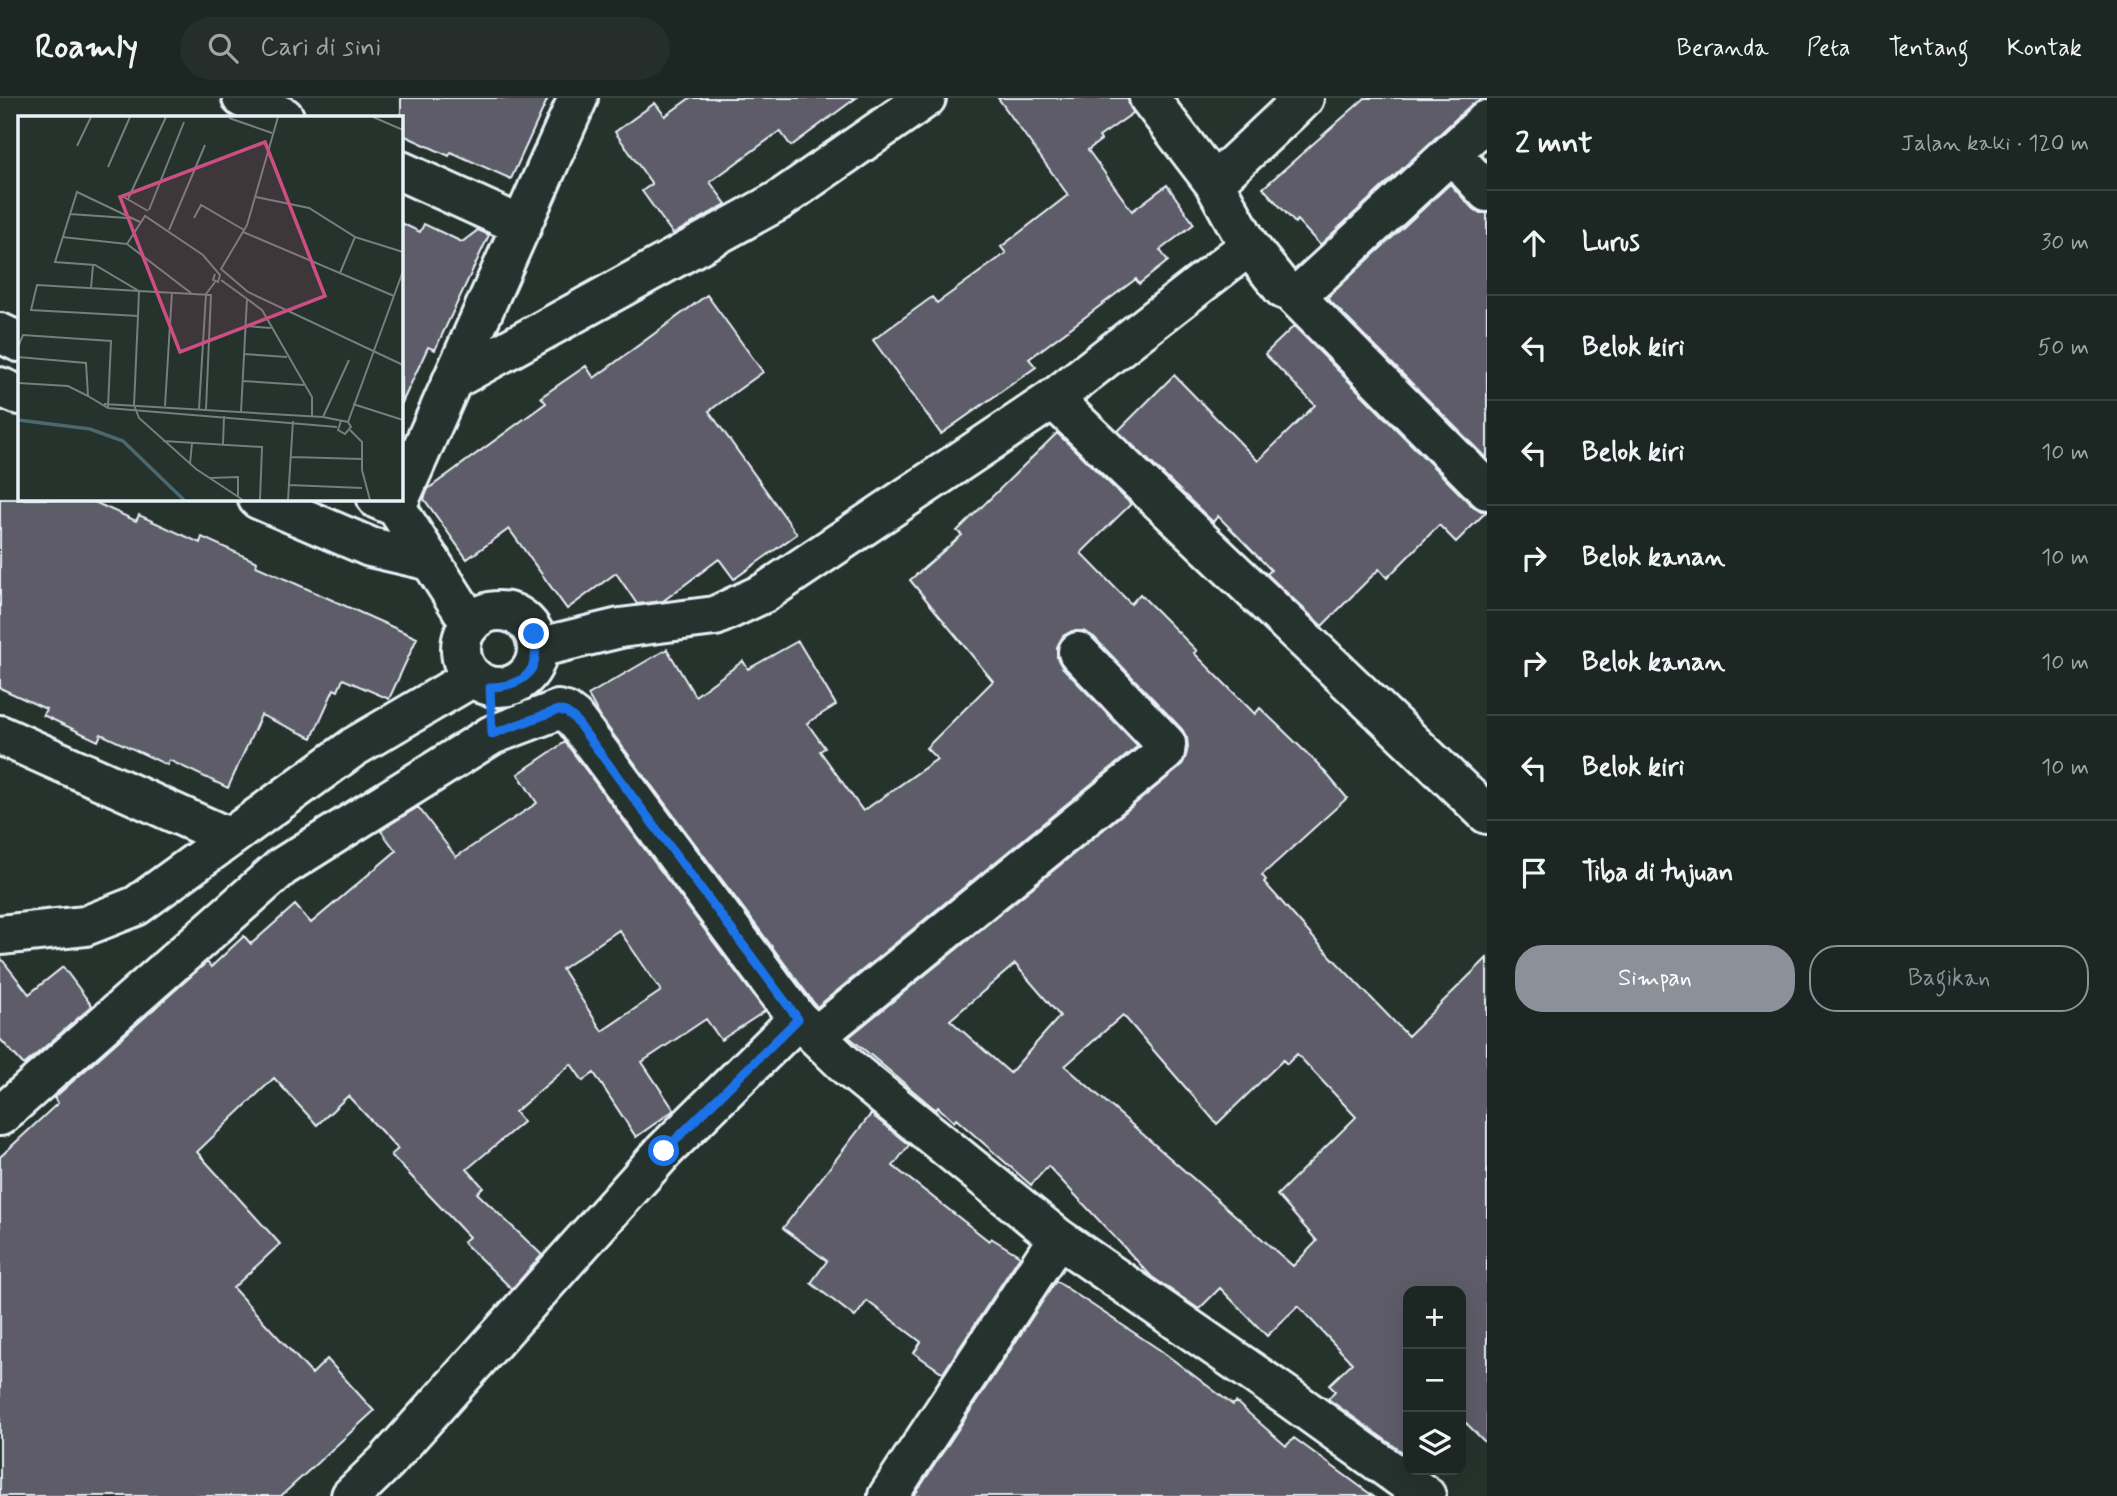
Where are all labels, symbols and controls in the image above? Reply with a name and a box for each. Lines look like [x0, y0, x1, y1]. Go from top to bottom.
search box [180, 17, 670, 80]
text: Roamly [35, 26, 138, 70]
icon: search [204, 29, 242, 67]
text: Cari di sini [260, 31, 381, 65]
text: Beranda [1677, 33, 1769, 64]
text: Peta [1807, 33, 1850, 64]
text: Tentang [1888, 33, 1969, 64]
text: Kontak [2007, 33, 2082, 64]
inset map [18, 116, 402, 500]
text: 2 mnt [1515, 124, 1592, 163]
text: Jalan kaki · 120 m [1901, 129, 2089, 159]
icon: ahead [1515, 224, 1553, 262]
text: Lurus [1582, 226, 1640, 260]
text: 30 m [2041, 228, 2089, 258]
icon: left [1515, 329, 1553, 367]
text: Belok kiri [1582, 331, 1684, 365]
text: 50 m [2038, 333, 2089, 363]
icon: left [1515, 434, 1553, 472]
text: Belok kiri [1582, 436, 1684, 470]
text: 10 m [2041, 438, 2089, 468]
icon: right [1515, 539, 1553, 577]
text: Belok kanan [1582, 541, 1725, 575]
text: 10 m [2041, 543, 2089, 573]
route end [518, 618, 549, 649]
icon: right [1515, 644, 1553, 682]
text: Belok kanan [1582, 646, 1725, 680]
text: 10 m [2041, 648, 2089, 678]
icon: left [1515, 749, 1553, 787]
text: Belok kiri [1582, 751, 1684, 785]
text: 10 m [2041, 753, 2089, 783]
icon: arrive [1515, 854, 1553, 892]
text: Tiba di tujuan [1582, 856, 1733, 890]
button: Simpan [1515, 945, 1795, 1012]
button: Bagikan [1809, 945, 2089, 1012]
route start [648, 1135, 679, 1166]
map controls [1403, 1286, 1466, 1475]
button: + [1403, 1286, 1466, 1349]
button: − [1403, 1349, 1466, 1412]
button: layers [1403, 1412, 1466, 1475]

